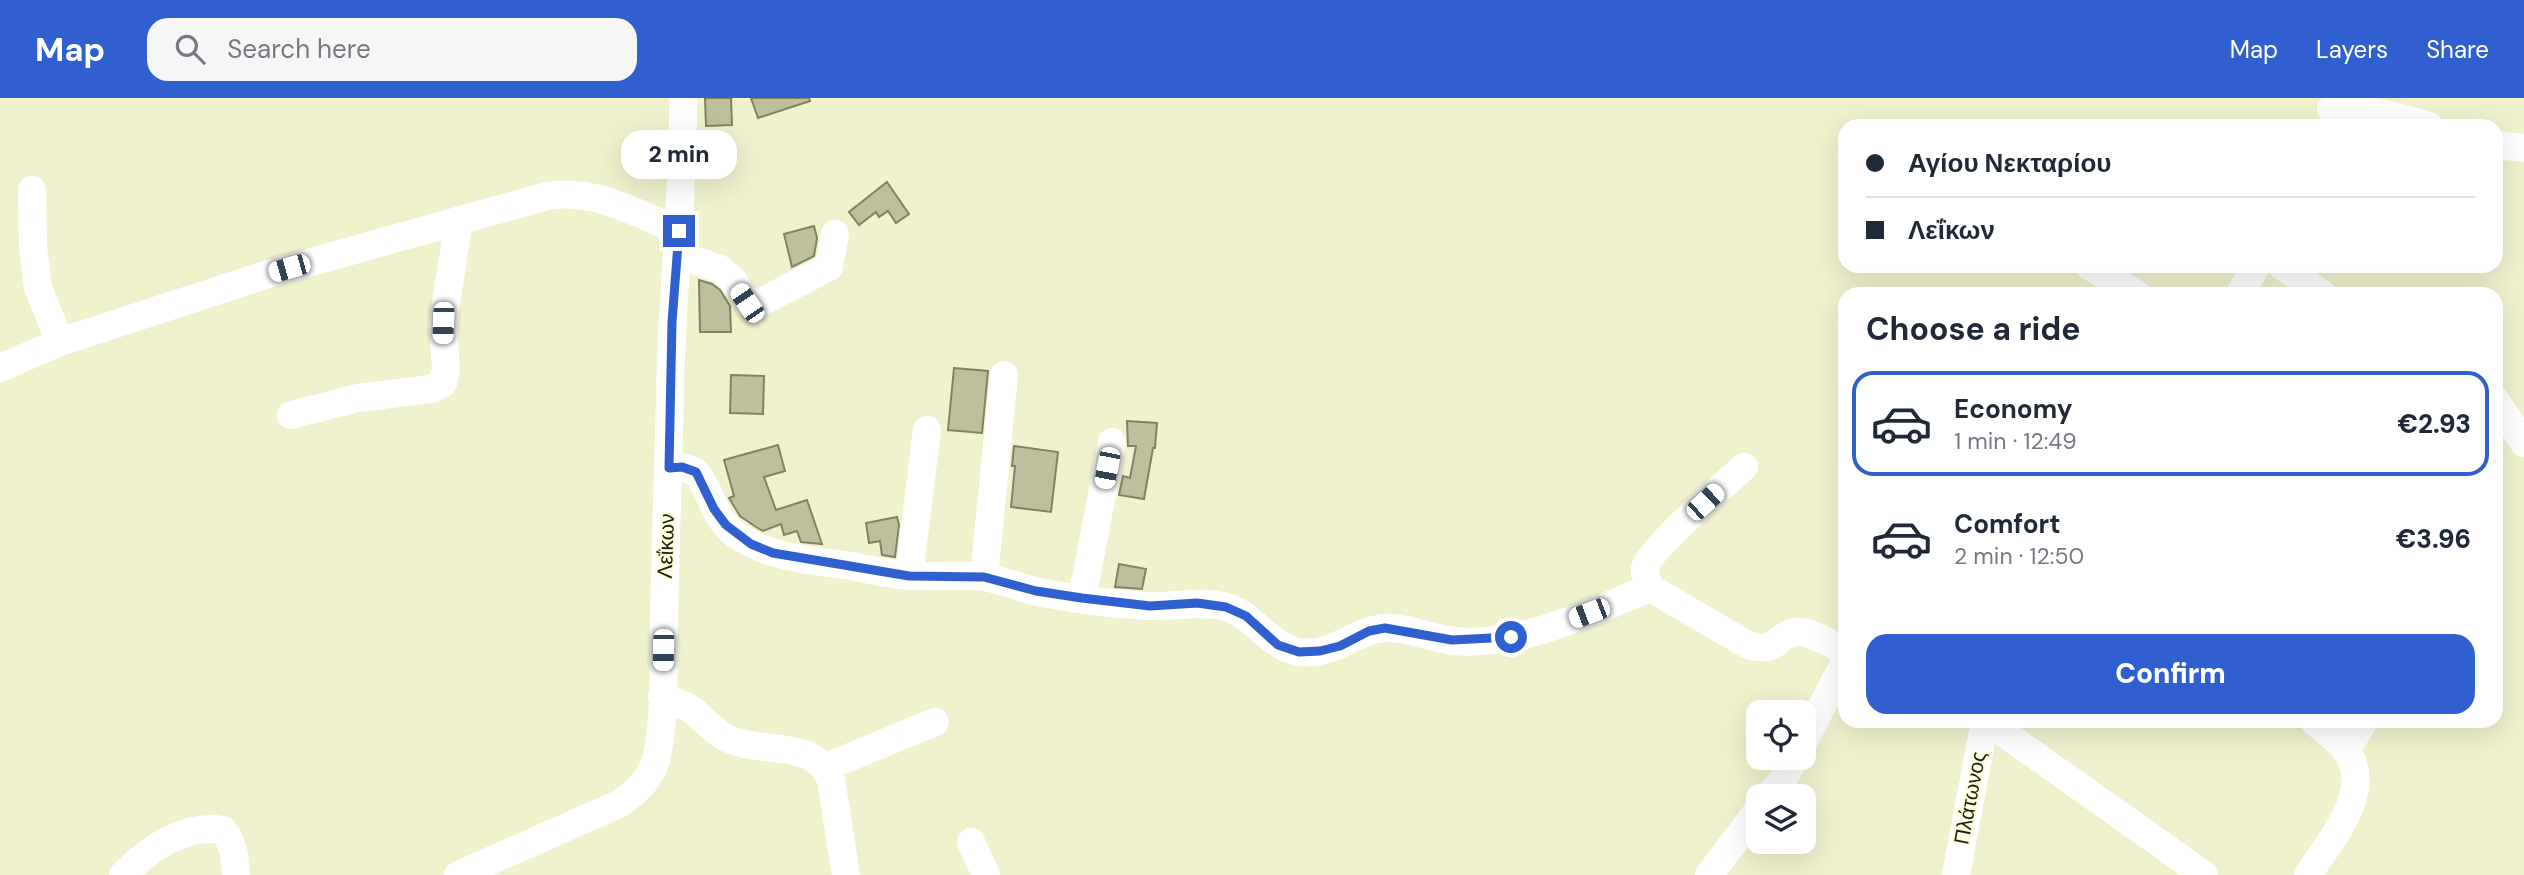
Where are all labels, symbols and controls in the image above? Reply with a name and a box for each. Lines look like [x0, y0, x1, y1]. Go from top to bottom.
search box [147, 18, 637, 81]
text: Map [35, 28, 105, 71]
icon: search [171, 30, 209, 68]
text: Search here [227, 32, 371, 66]
text: Map [2230, 34, 2278, 65]
text: Layers [2316, 34, 2388, 65]
text: Share [2426, 34, 2489, 65]
callout: 2 min [621, 130, 737, 178]
text: 2 min [648, 139, 710, 169]
text: Αγίου Νεκταρίου [1908, 146, 2111, 180]
text: Λεΐκων [1908, 213, 1995, 247]
route end [663, 215, 695, 247]
car [266, 252, 313, 284]
car [727, 280, 768, 326]
car [432, 302, 455, 344]
text: Choose a ride [1866, 308, 2081, 350]
icon: car [1870, 392, 1933, 455]
text: Economy [1954, 392, 2072, 426]
text: €2.93 [2397, 407, 2471, 441]
text: 1 min · 12:49 [1954, 426, 2077, 456]
car [1093, 445, 1122, 491]
car [1683, 480, 1728, 524]
icon: car [1870, 507, 1933, 570]
text: Comfort [1954, 507, 2060, 541]
street label: Λεΐκων [651, 513, 681, 579]
text: €3.96 [2396, 522, 2471, 556]
text: 2 min · 12:50 [1954, 541, 2084, 571]
car [1566, 596, 1613, 630]
route start [1495, 621, 1527, 653]
car [653, 629, 674, 671]
button: Confirm [1866, 634, 2475, 714]
map controls [1746, 700, 1816, 854]
button: locate [1746, 700, 1816, 770]
street label: Πλάτωνος [1947, 749, 1993, 847]
button: layers [1746, 784, 1816, 854]

